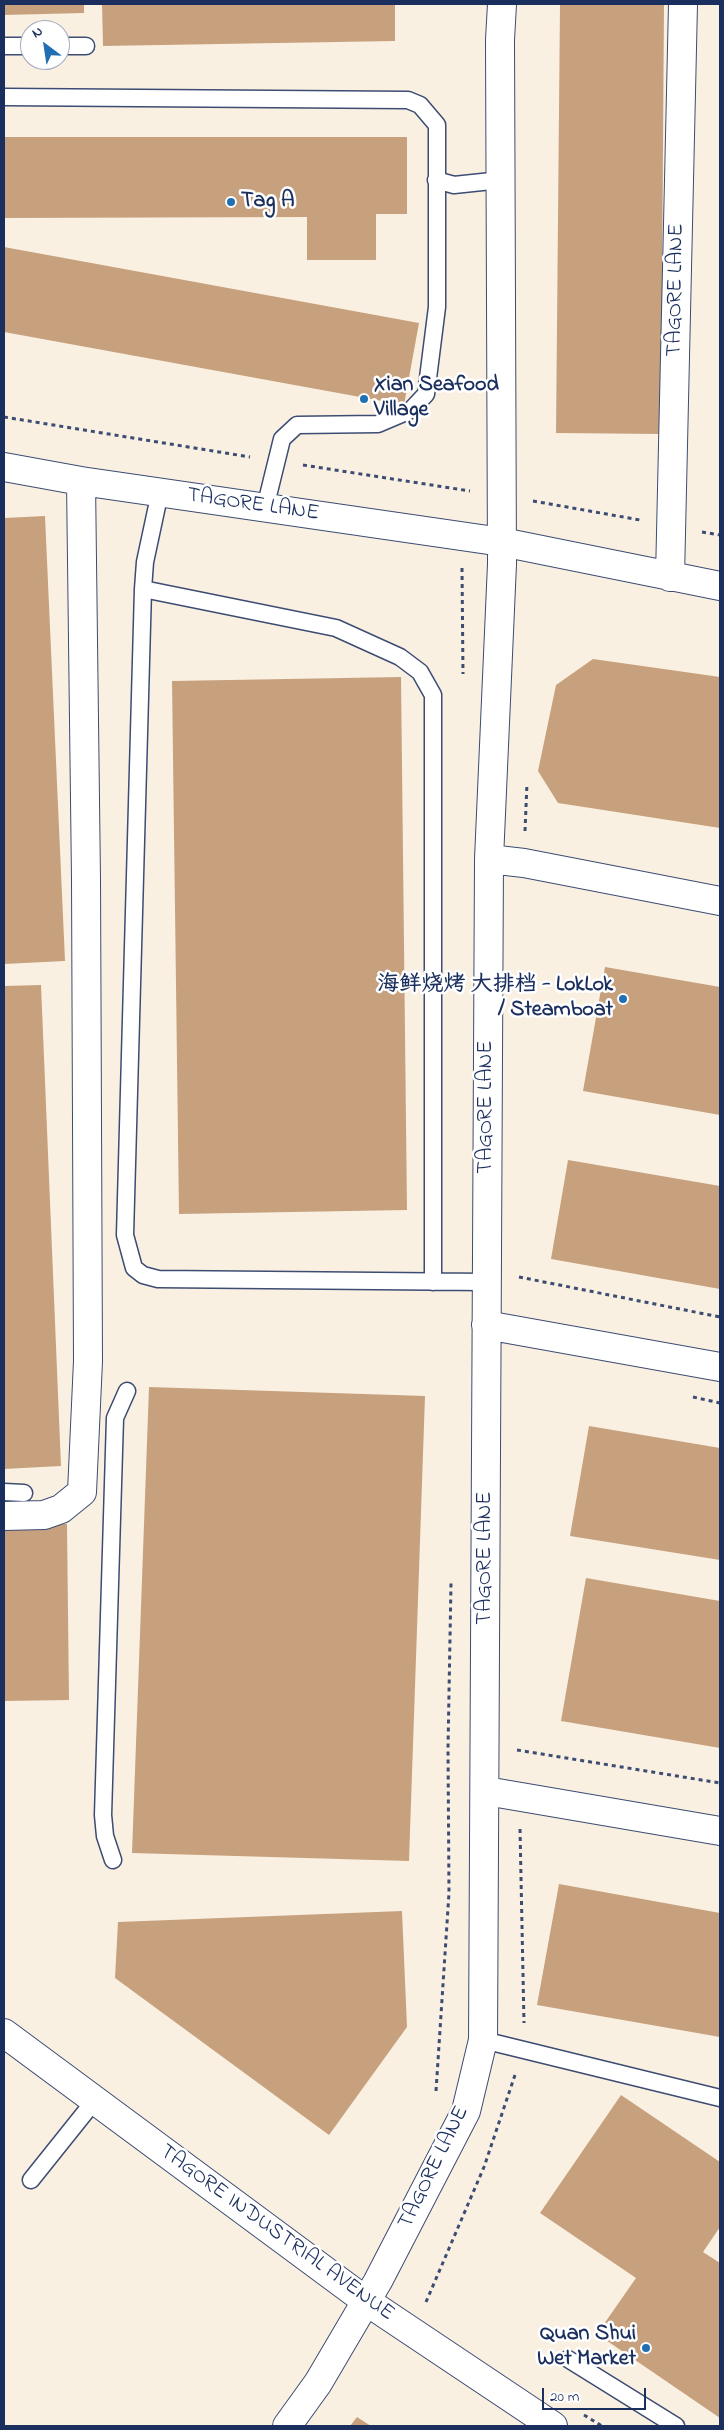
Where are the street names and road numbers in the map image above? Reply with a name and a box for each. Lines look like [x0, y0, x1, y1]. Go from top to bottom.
street label: TAGORE LANE [663, 223, 691, 357]
street label: TAGORE LANE [185, 484, 321, 528]
street label: TAGORE LANE [474, 1040, 500, 1174]
street label: TAGORE LANE [473, 1491, 499, 1625]
street label: TAGORE LANE [394, 2102, 476, 2234]
street label: TAGORE INDUSTRIAL AVENUE [153, 2140, 399, 2328]

